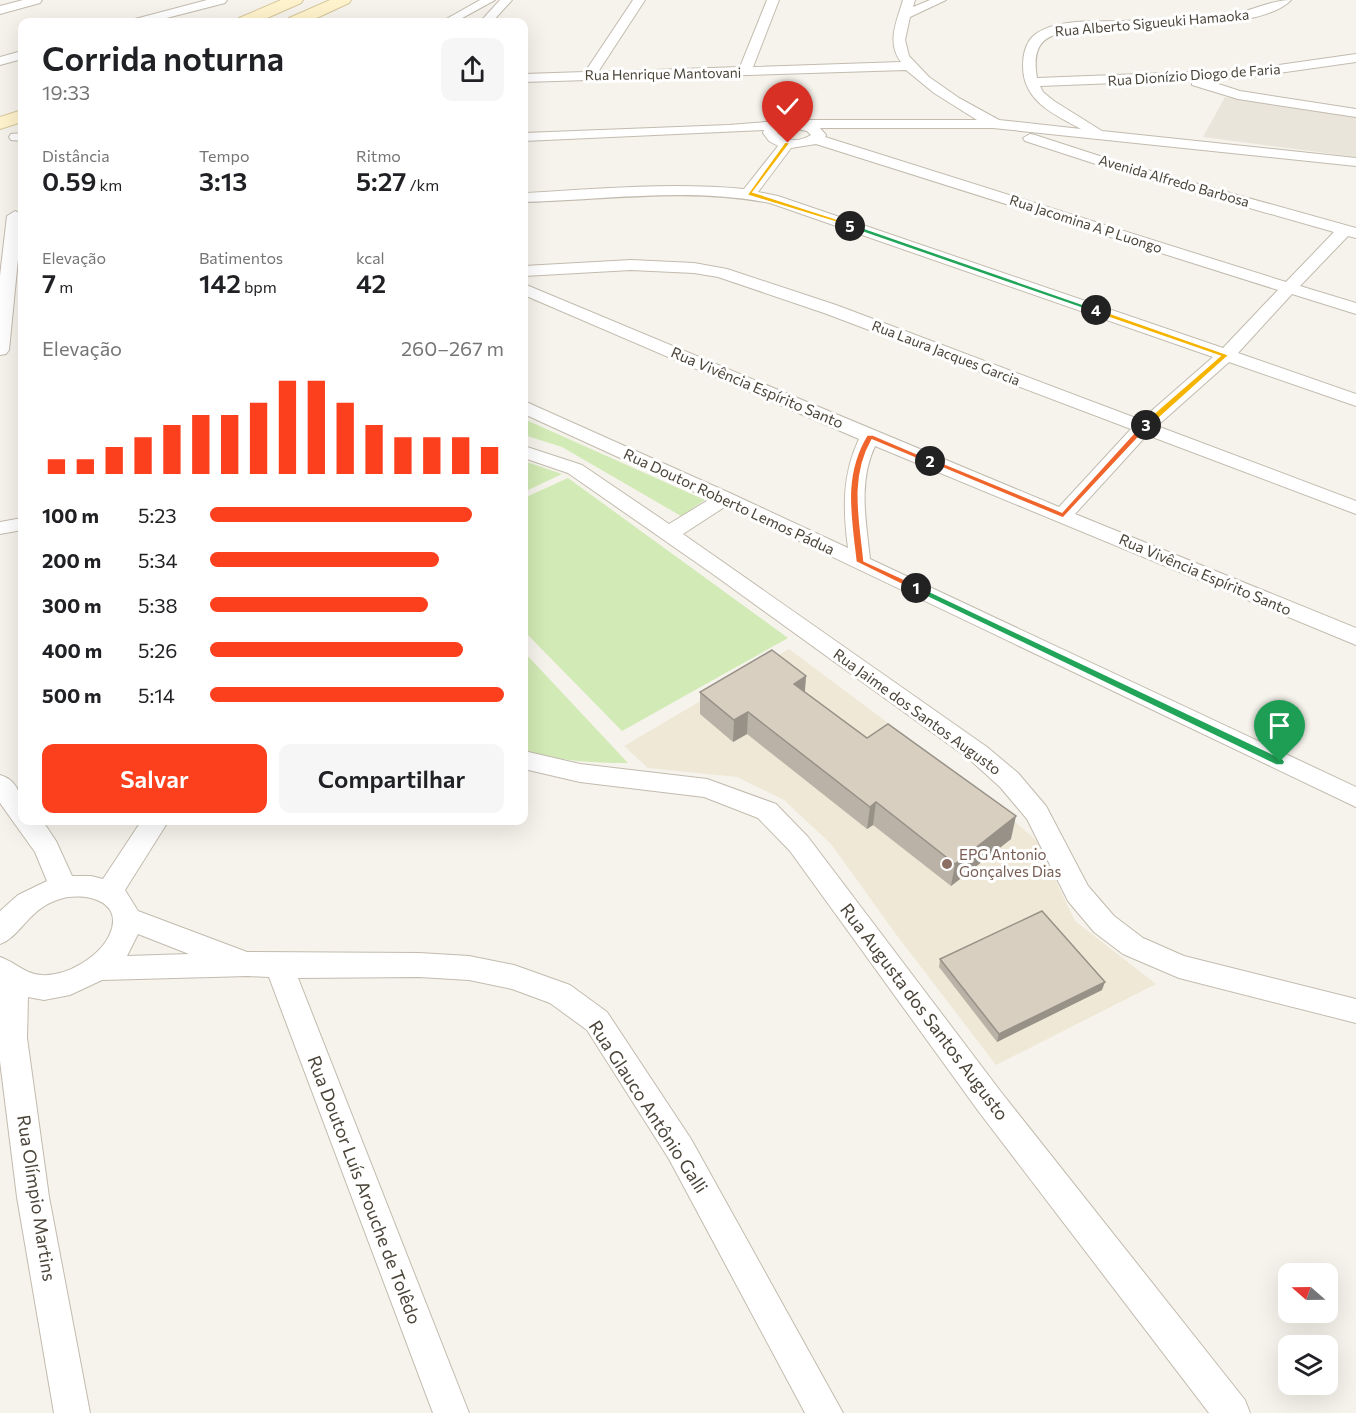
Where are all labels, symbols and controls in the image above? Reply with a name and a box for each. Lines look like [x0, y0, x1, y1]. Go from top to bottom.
street label: Rua Alberto Sigueuki Hamaoka [1054, 6, 1250, 39]
text: Corrida noturna [42, 37, 284, 78]
button: share [441, 38, 504, 101]
street label: Rua Dionízio Diogo de Faria [1107, 60, 1281, 89]
street label: Rua Henrique Mantovani [585, 64, 741, 83]
text: 19:33 [42, 80, 90, 104]
pin [762, 81, 813, 143]
icon: check [771, 90, 804, 123]
text: Distância [42, 146, 110, 165]
text: Tempo [199, 146, 249, 165]
text: Ritmo [356, 146, 401, 165]
street label: Avenida Alfredo Barbosa [1097, 151, 1251, 210]
text: 0.59 [42, 165, 96, 196]
text: 3:13 [199, 165, 247, 196]
text: 5:27 [356, 165, 406, 196]
text: km [96, 175, 122, 194]
text: /km [406, 175, 439, 194]
street label: Rua Jacomina A P Luongo [1008, 191, 1165, 256]
pin: 5 [835, 211, 865, 241]
text: 5 [845, 216, 855, 235]
text: Elevação [42, 248, 106, 267]
text: Batimentos [199, 248, 283, 267]
text: kcal [356, 248, 385, 267]
text: 7 [42, 267, 56, 298]
text: 142 [199, 267, 241, 298]
text: 42 [356, 267, 386, 298]
text: m [56, 277, 73, 296]
text: bpm [241, 277, 277, 296]
pin: 4 [1081, 295, 1111, 325]
text: 4 [1091, 300, 1101, 319]
street label: Rua Laura Jacques Garcia [870, 316, 1023, 389]
text: Elevação [42, 336, 122, 360]
text: 260–267 m [401, 336, 504, 360]
street label: Rua Vivência Espírito Santo [668, 343, 846, 432]
pin: 3 [1131, 410, 1161, 440]
text: 3 [1141, 415, 1151, 434]
street label: Rua Doutor Roberto Lemos Pádua [621, 444, 838, 558]
pin: 2 [915, 446, 945, 476]
text: 2 [925, 451, 935, 470]
text: 100 m [42, 503, 99, 527]
text: 5:23 [138, 503, 177, 527]
street label: Rua Vivência Espírito Santo [1116, 530, 1294, 619]
text: 200 m [42, 548, 101, 572]
text: 5:34 [138, 548, 178, 572]
pin: 1 [901, 573, 931, 603]
text: 1 [912, 578, 920, 597]
text: 300 m [42, 593, 102, 617]
text: 5:38 [138, 593, 178, 617]
text: 400 m [42, 638, 102, 662]
text: 5:26 [138, 638, 177, 662]
street label: Rua Jaime dos Santos Augusto [830, 644, 1005, 778]
text: 500 m [42, 683, 102, 707]
text: 5:14 [138, 683, 175, 707]
pin [1254, 700, 1305, 762]
icon: arrive [1263, 709, 1296, 742]
button: Salvar [42, 744, 267, 813]
button: Compartilhar [279, 744, 504, 813]
place label: EPG Antonio Gonçalves Dias [959, 845, 1061, 880]
marker: EPG Antonio Gonçalves Dias [940, 857, 954, 871]
street label: Rua Augusta dos Santos Augusto [836, 899, 1014, 1124]
street label: Rua Glauco Antônio Galli [585, 1016, 713, 1197]
street label: Rua Doutor Luís Arouche de Tolêdo [303, 1052, 426, 1327]
street label: Rua Olímpio Martins [13, 1113, 61, 1283]
north arrow [1278, 1263, 1338, 1323]
map controls [1278, 1263, 1338, 1395]
button: layers [1278, 1335, 1338, 1395]

